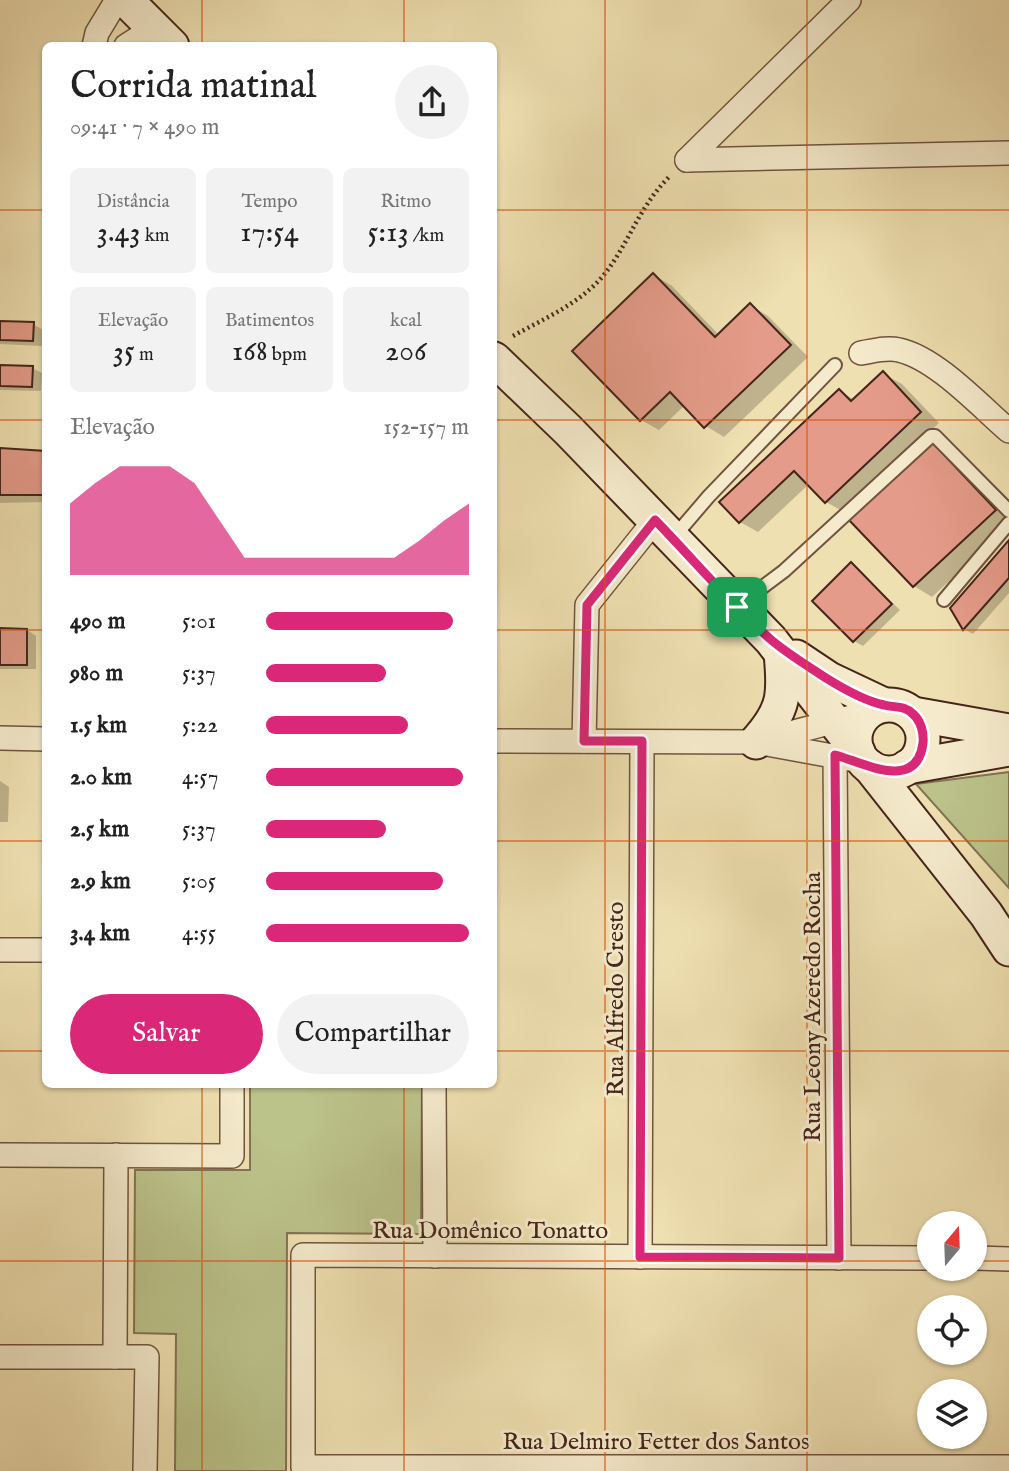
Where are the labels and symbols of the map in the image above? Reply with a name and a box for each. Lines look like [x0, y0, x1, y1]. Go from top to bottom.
pin [707, 577, 767, 637]
street label: Rua Leony Azeredo Rocha [798, 871, 829, 1142]
street label: Rua Alfredo Cresto [601, 901, 632, 1096]
north arrow [917, 1211, 987, 1281]
street label: Rua Domênico Tonatto [372, 1216, 608, 1247]
street label: Rua Delmiro Fetter dos Santos [503, 1427, 809, 1458]

